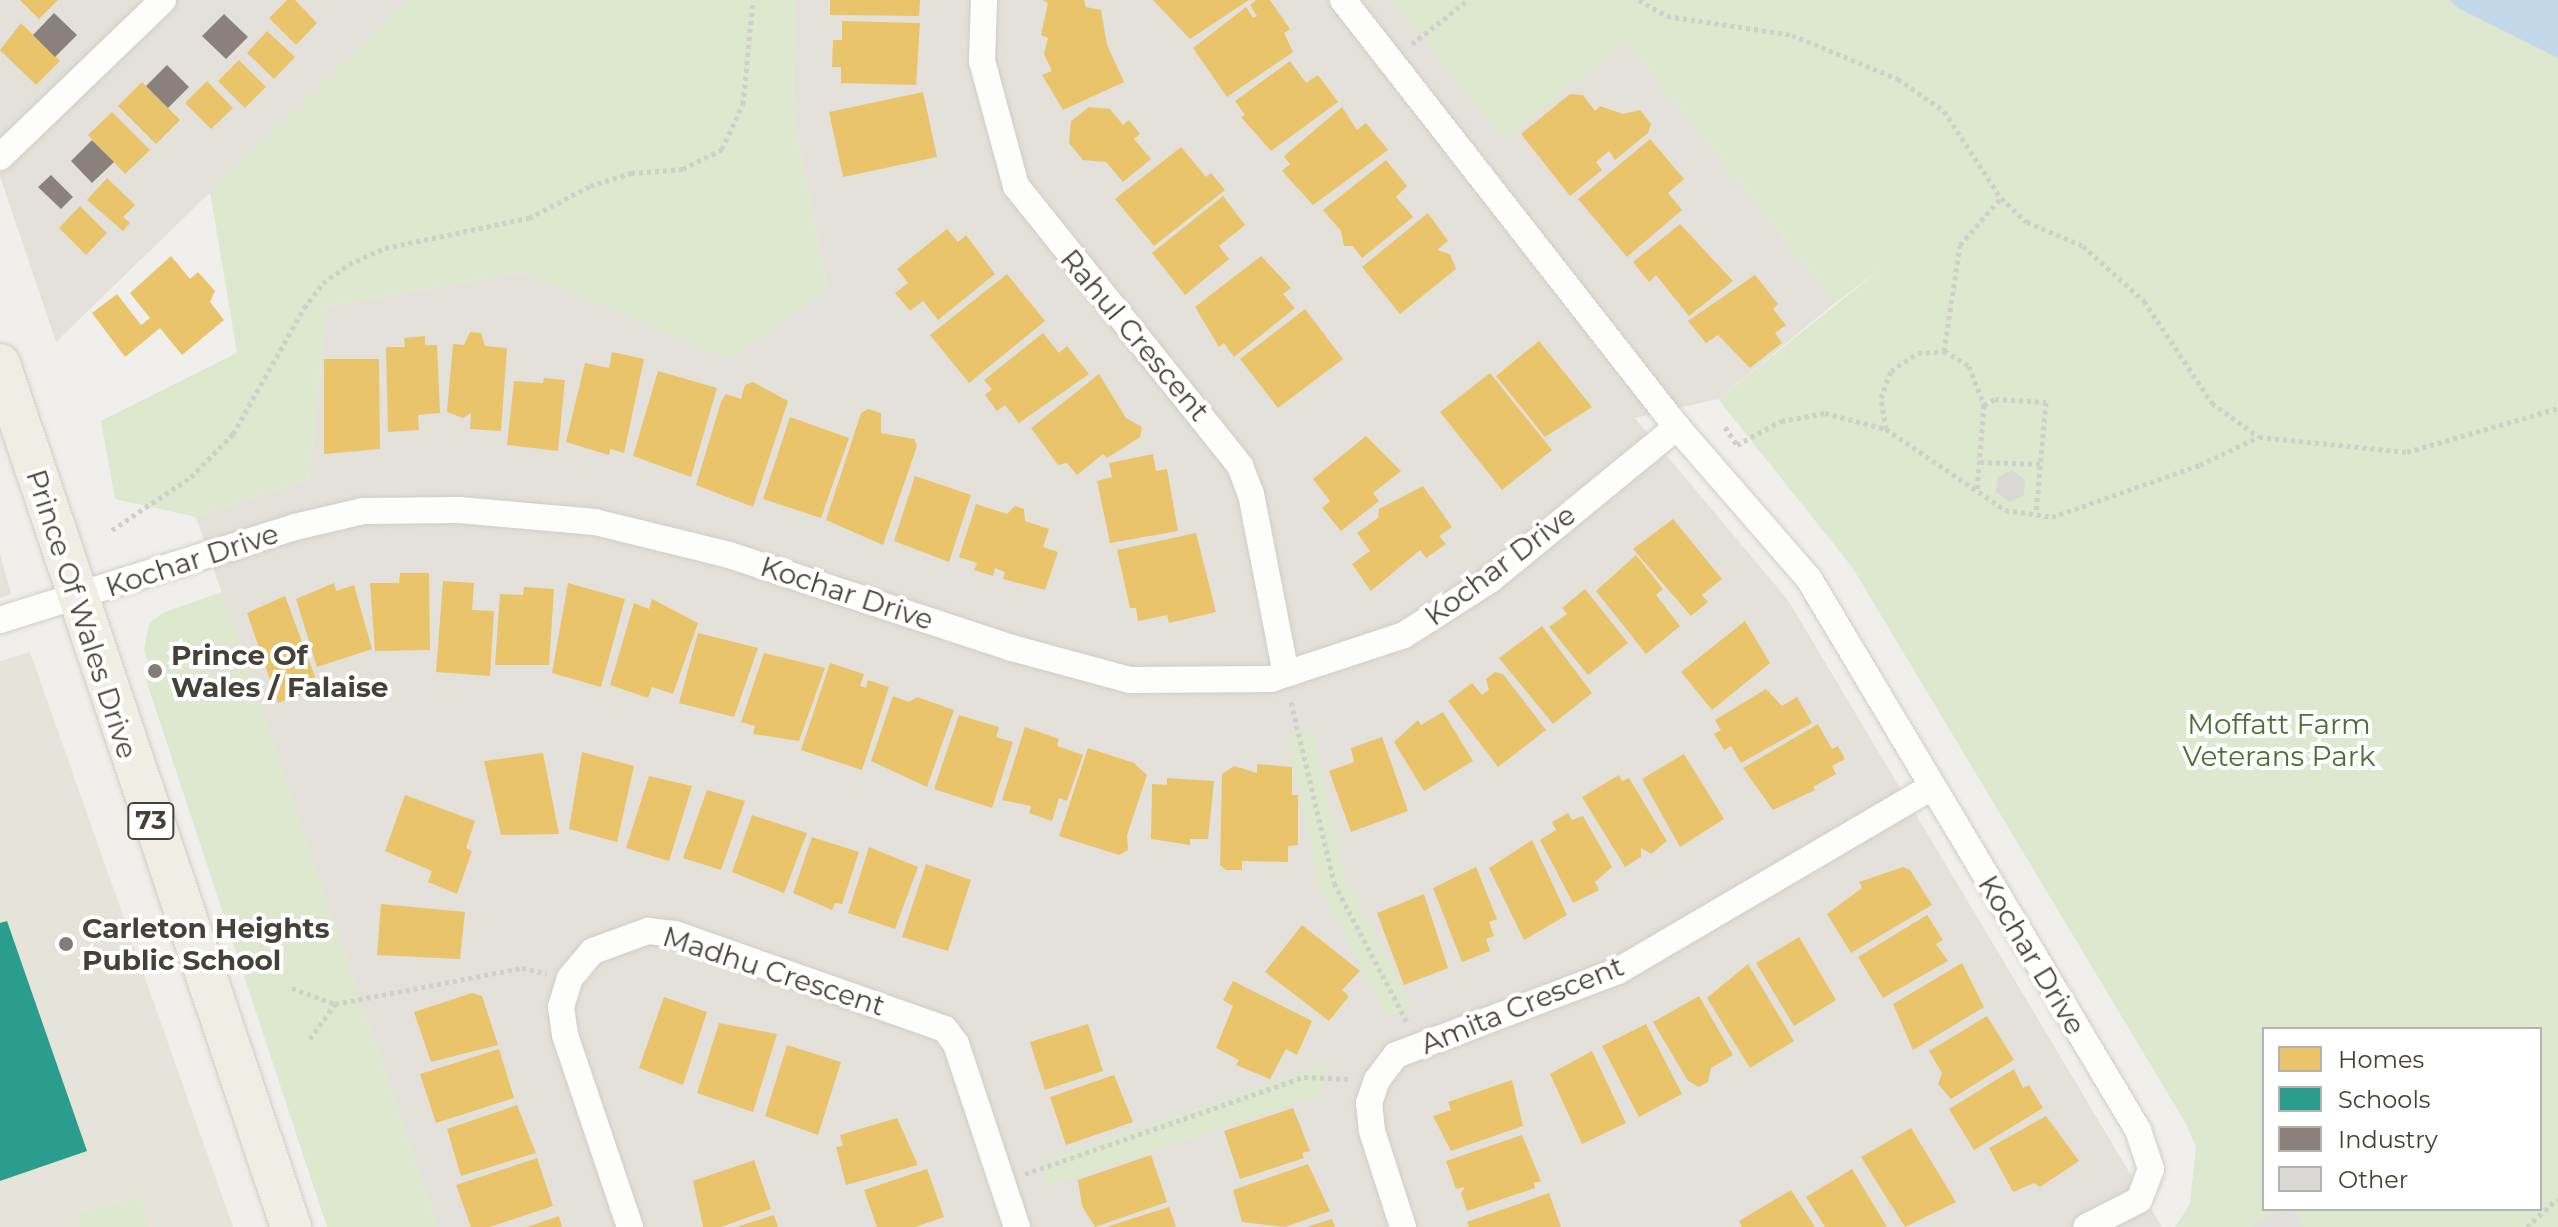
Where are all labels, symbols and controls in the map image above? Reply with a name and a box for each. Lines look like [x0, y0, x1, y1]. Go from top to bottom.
street label: Rahul Crescent [1054, 243, 1216, 427]
street label: Prince Of Wales Drive [19, 465, 145, 763]
street label: Kochar Drive [1418, 498, 1582, 632]
street label: Kochar Drive [101, 516, 283, 604]
street label: Kochar Drive [756, 549, 938, 637]
place label: Prince Of Wales / Falaise [171, 638, 389, 704]
marker: Prince Of Wales / Falaise [146, 662, 164, 680]
park label: Moffatt Farm Veterans Park [2182, 707, 2376, 773]
road number: 73 [127, 799, 175, 843]
street label: Kochar Drive [1971, 869, 2093, 1041]
place label: Carleton Heights Public School [82, 911, 330, 977]
street label: Madhu Crescent [659, 919, 889, 1023]
marker: Carleton Heights Public School [57, 935, 75, 953]
street label: Amita Crescent [1416, 949, 1628, 1061]
legend [2262, 1027, 2542, 1211]
text: Homes [2338, 1045, 2424, 1074]
text: Schools [2338, 1085, 2431, 1114]
text: Industry [2338, 1125, 2438, 1154]
text: Other [2338, 1165, 2408, 1194]

